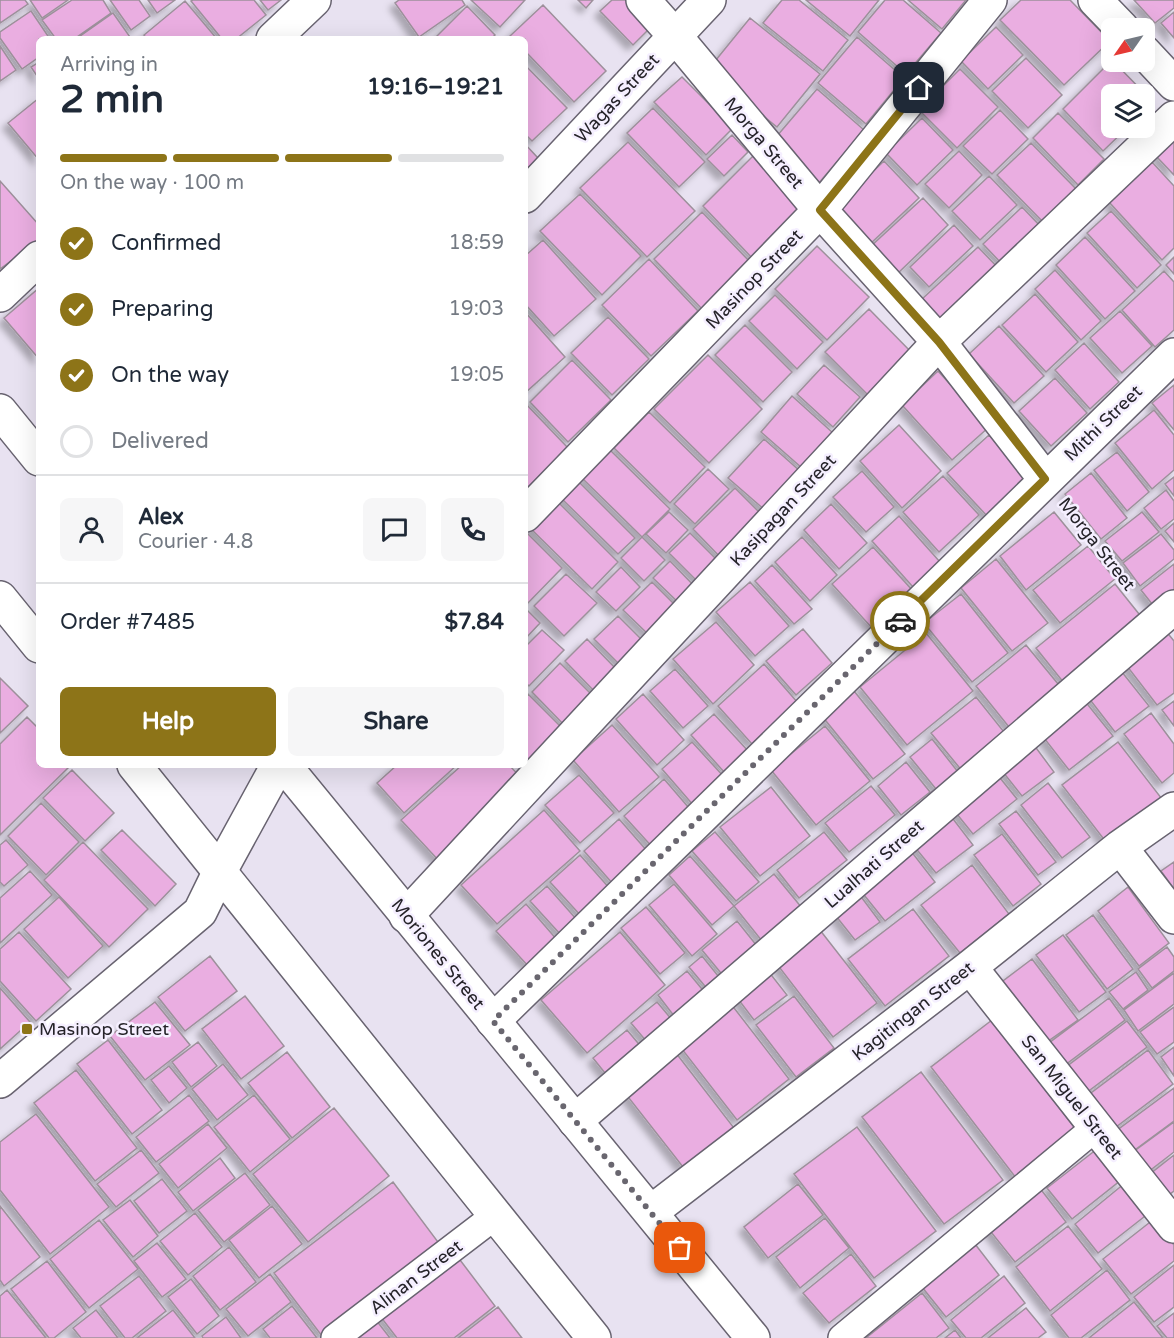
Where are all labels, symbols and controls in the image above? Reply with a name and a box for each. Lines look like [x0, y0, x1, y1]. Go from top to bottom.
north arrow [1101, 18, 1155, 72]
map controls [1101, 18, 1155, 138]
street label: Wagas Street [570, 49, 664, 147]
text: Arriving in [60, 53, 158, 77]
pin [893, 62, 944, 113]
icon: home [902, 71, 935, 104]
text: 19:16–19:21 [367, 74, 504, 100]
text: 2 min [60, 76, 164, 123]
button: layers [1101, 84, 1155, 138]
street label: Morga Street [719, 93, 809, 193]
text: On the way · 100 m [60, 171, 244, 195]
street label: Masinop Street [701, 225, 807, 333]
icon: check [60, 227, 93, 260]
text: Confirmed [111, 230, 221, 256]
text: 18:59 [449, 231, 504, 255]
icon: check [60, 293, 93, 326]
text: Preparing [111, 296, 214, 322]
text: 19:03 [449, 297, 504, 321]
icon: check [60, 359, 93, 392]
text: On the way [111, 362, 229, 388]
text: 19:05 [449, 363, 504, 387]
street label: Mithi Street [1059, 380, 1147, 466]
text: Delivered [111, 428, 209, 454]
street label: Kasipagan Street [725, 449, 841, 571]
street label: Morga Street [1054, 493, 1140, 595]
button: person [60, 498, 123, 561]
button: chat [363, 498, 426, 561]
button: phone [441, 498, 504, 561]
text: Alex [138, 504, 184, 530]
text: Courier · 4.8 [138, 530, 253, 554]
courier [870, 591, 930, 651]
icon: car [884, 605, 917, 638]
text: Order #7485 [60, 609, 195, 635]
text: $7.84 [444, 609, 504, 635]
button: Help [60, 687, 276, 756]
button: Share [288, 687, 504, 756]
street label: Lualhati Street [820, 815, 928, 913]
street label: Moriones Street [387, 894, 490, 1014]
street label: Kagitingan Street [848, 956, 979, 1066]
place label: Masinop Street [39, 1018, 169, 1040]
marker: Masinop Street [20, 1022, 34, 1036]
street label: San Miguel Street [1017, 1030, 1127, 1164]
pin [654, 1222, 705, 1273]
icon: bag [663, 1231, 696, 1264]
street label: Alinan Street [365, 1235, 467, 1319]

